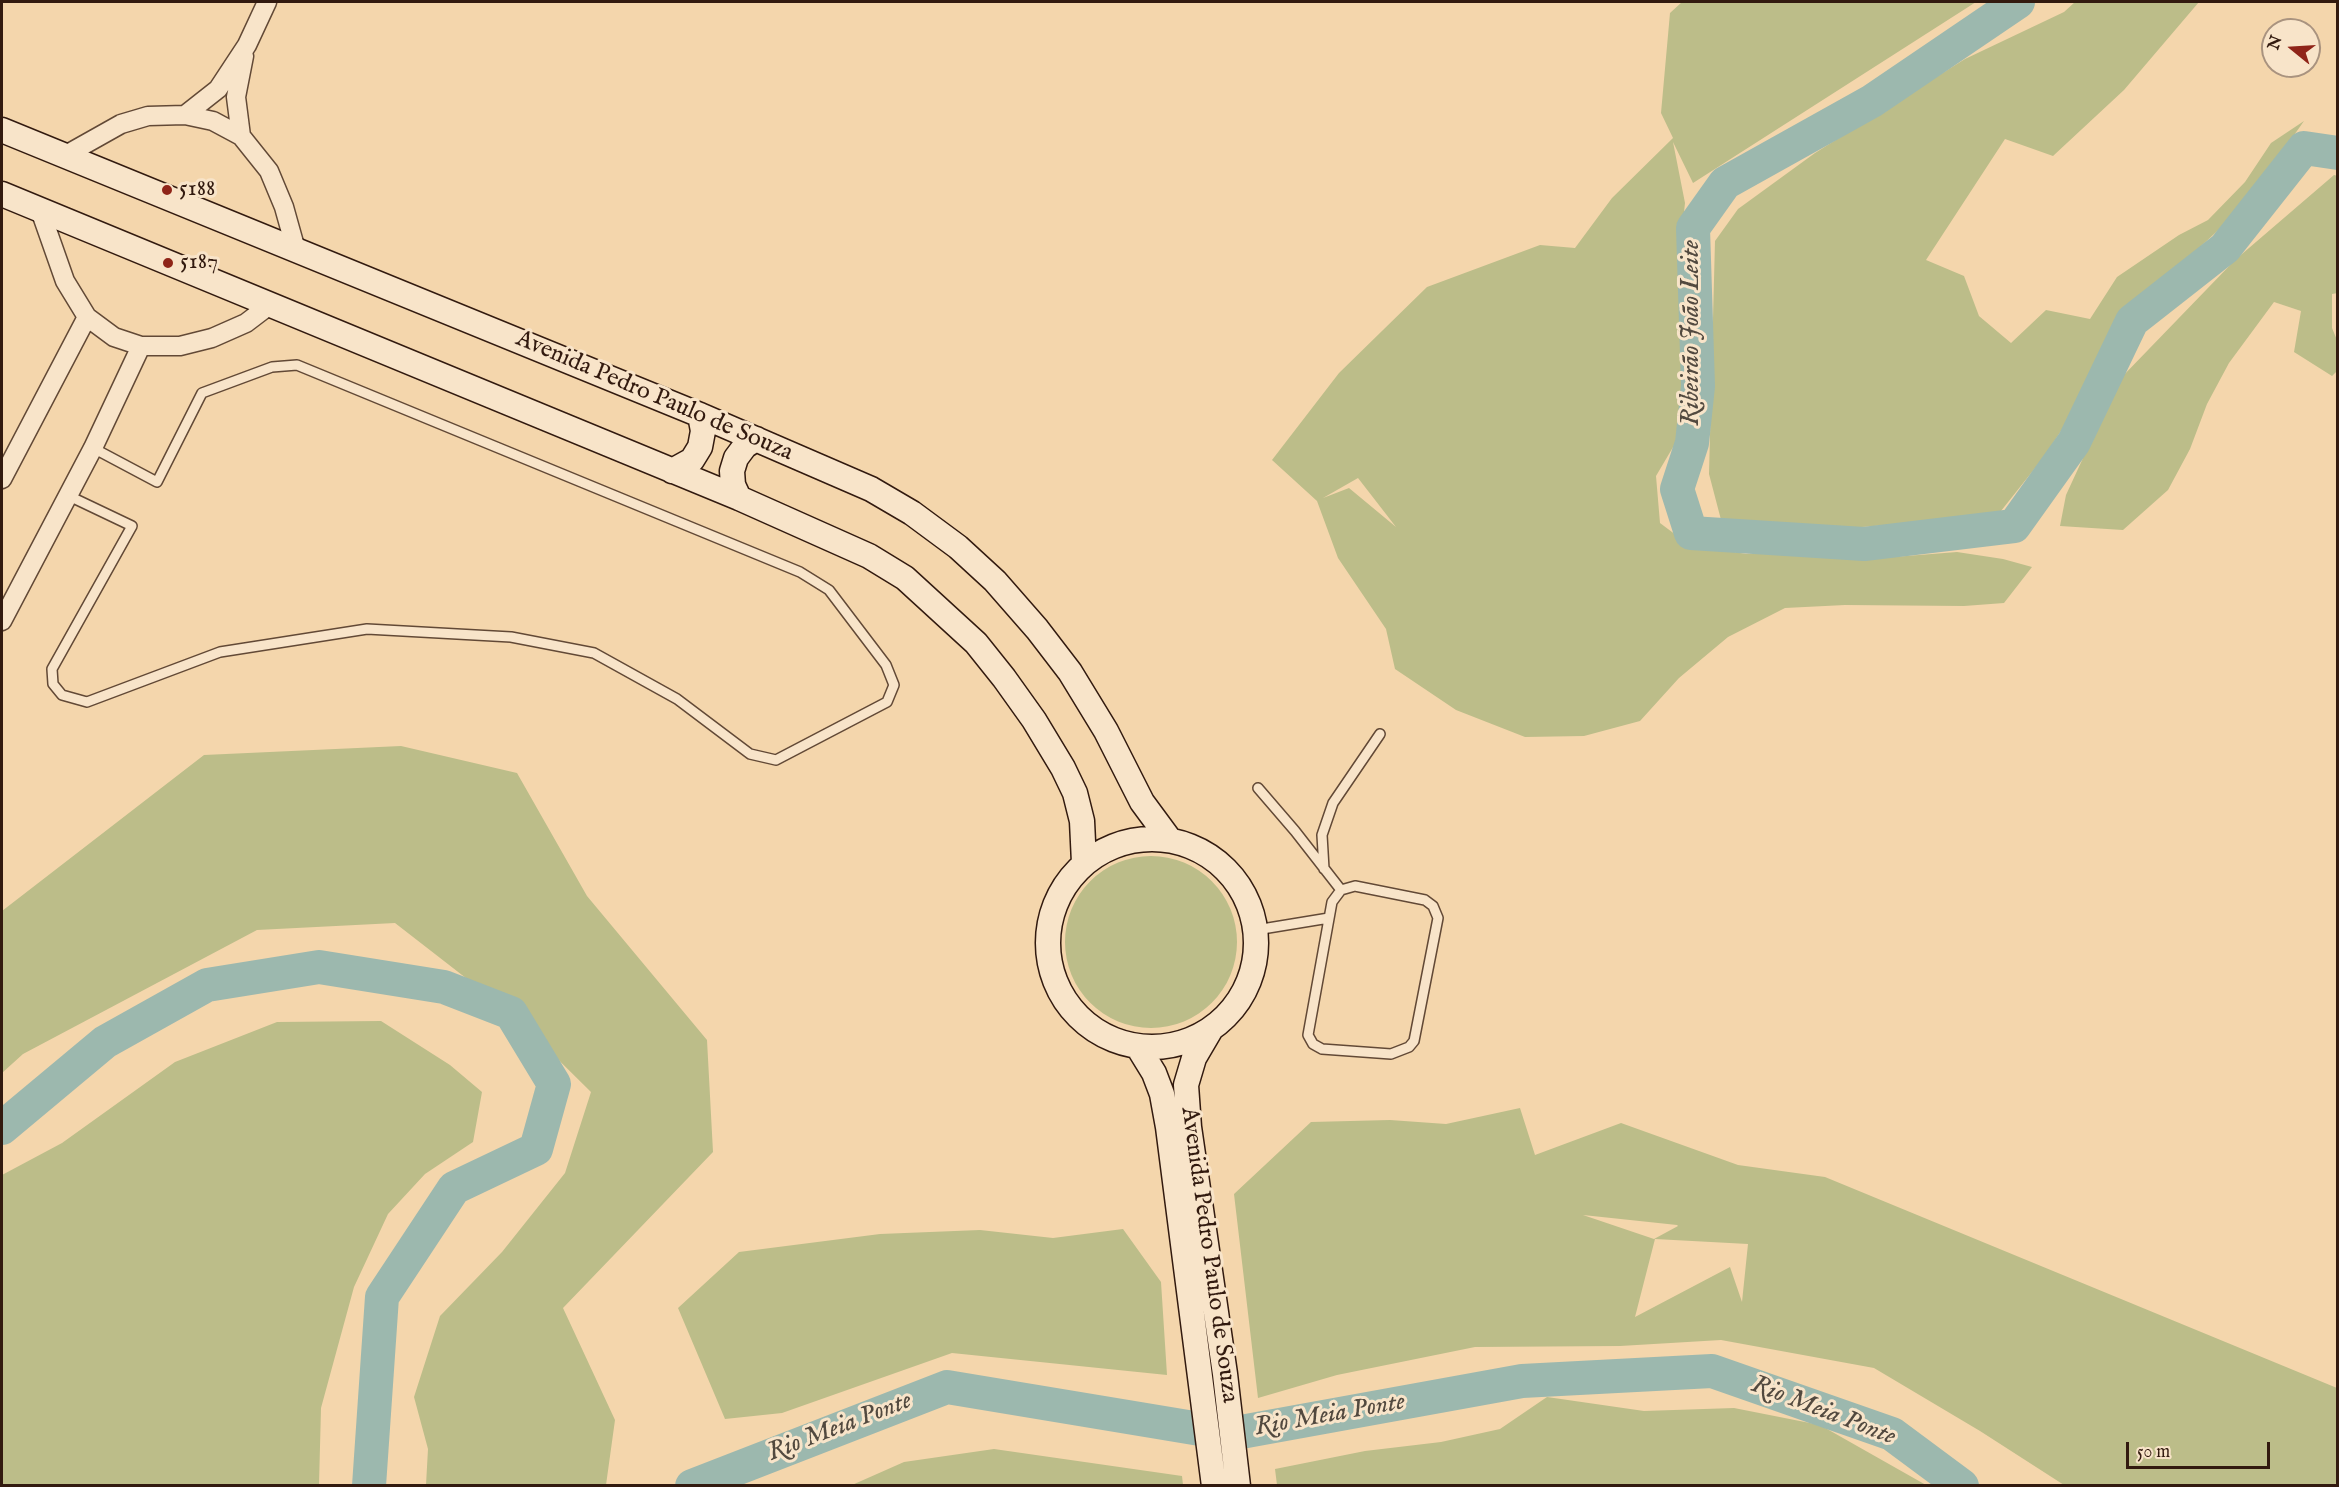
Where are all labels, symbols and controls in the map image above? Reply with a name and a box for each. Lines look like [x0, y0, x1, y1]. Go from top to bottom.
north arrow [2261, 18, 2321, 78]
text: N [2264, 33, 2287, 53]
place label: 5188 [179, 176, 215, 204]
marker: 5188 [160, 183, 174, 197]
water label: Ribeirão João Leite [1677, 240, 1709, 426]
place label: 5187 [180, 249, 218, 277]
marker: 5187 [161, 256, 175, 270]
street label: Avenida Pedro Paulo de Souza [511, 325, 797, 469]
street label: Avenida Pedro Paulo de Souza [1173, 1105, 1243, 1405]
water label: Rio Meia Ponte [1746, 1370, 1900, 1454]
water label: Rio Meia Ponte [763, 1386, 917, 1470]
water label: Rio Meia Ponte [1252, 1387, 1408, 1445]
scale bar [2129, 1430, 2273, 1468]
text: 50 m [2137, 1441, 2170, 1464]

